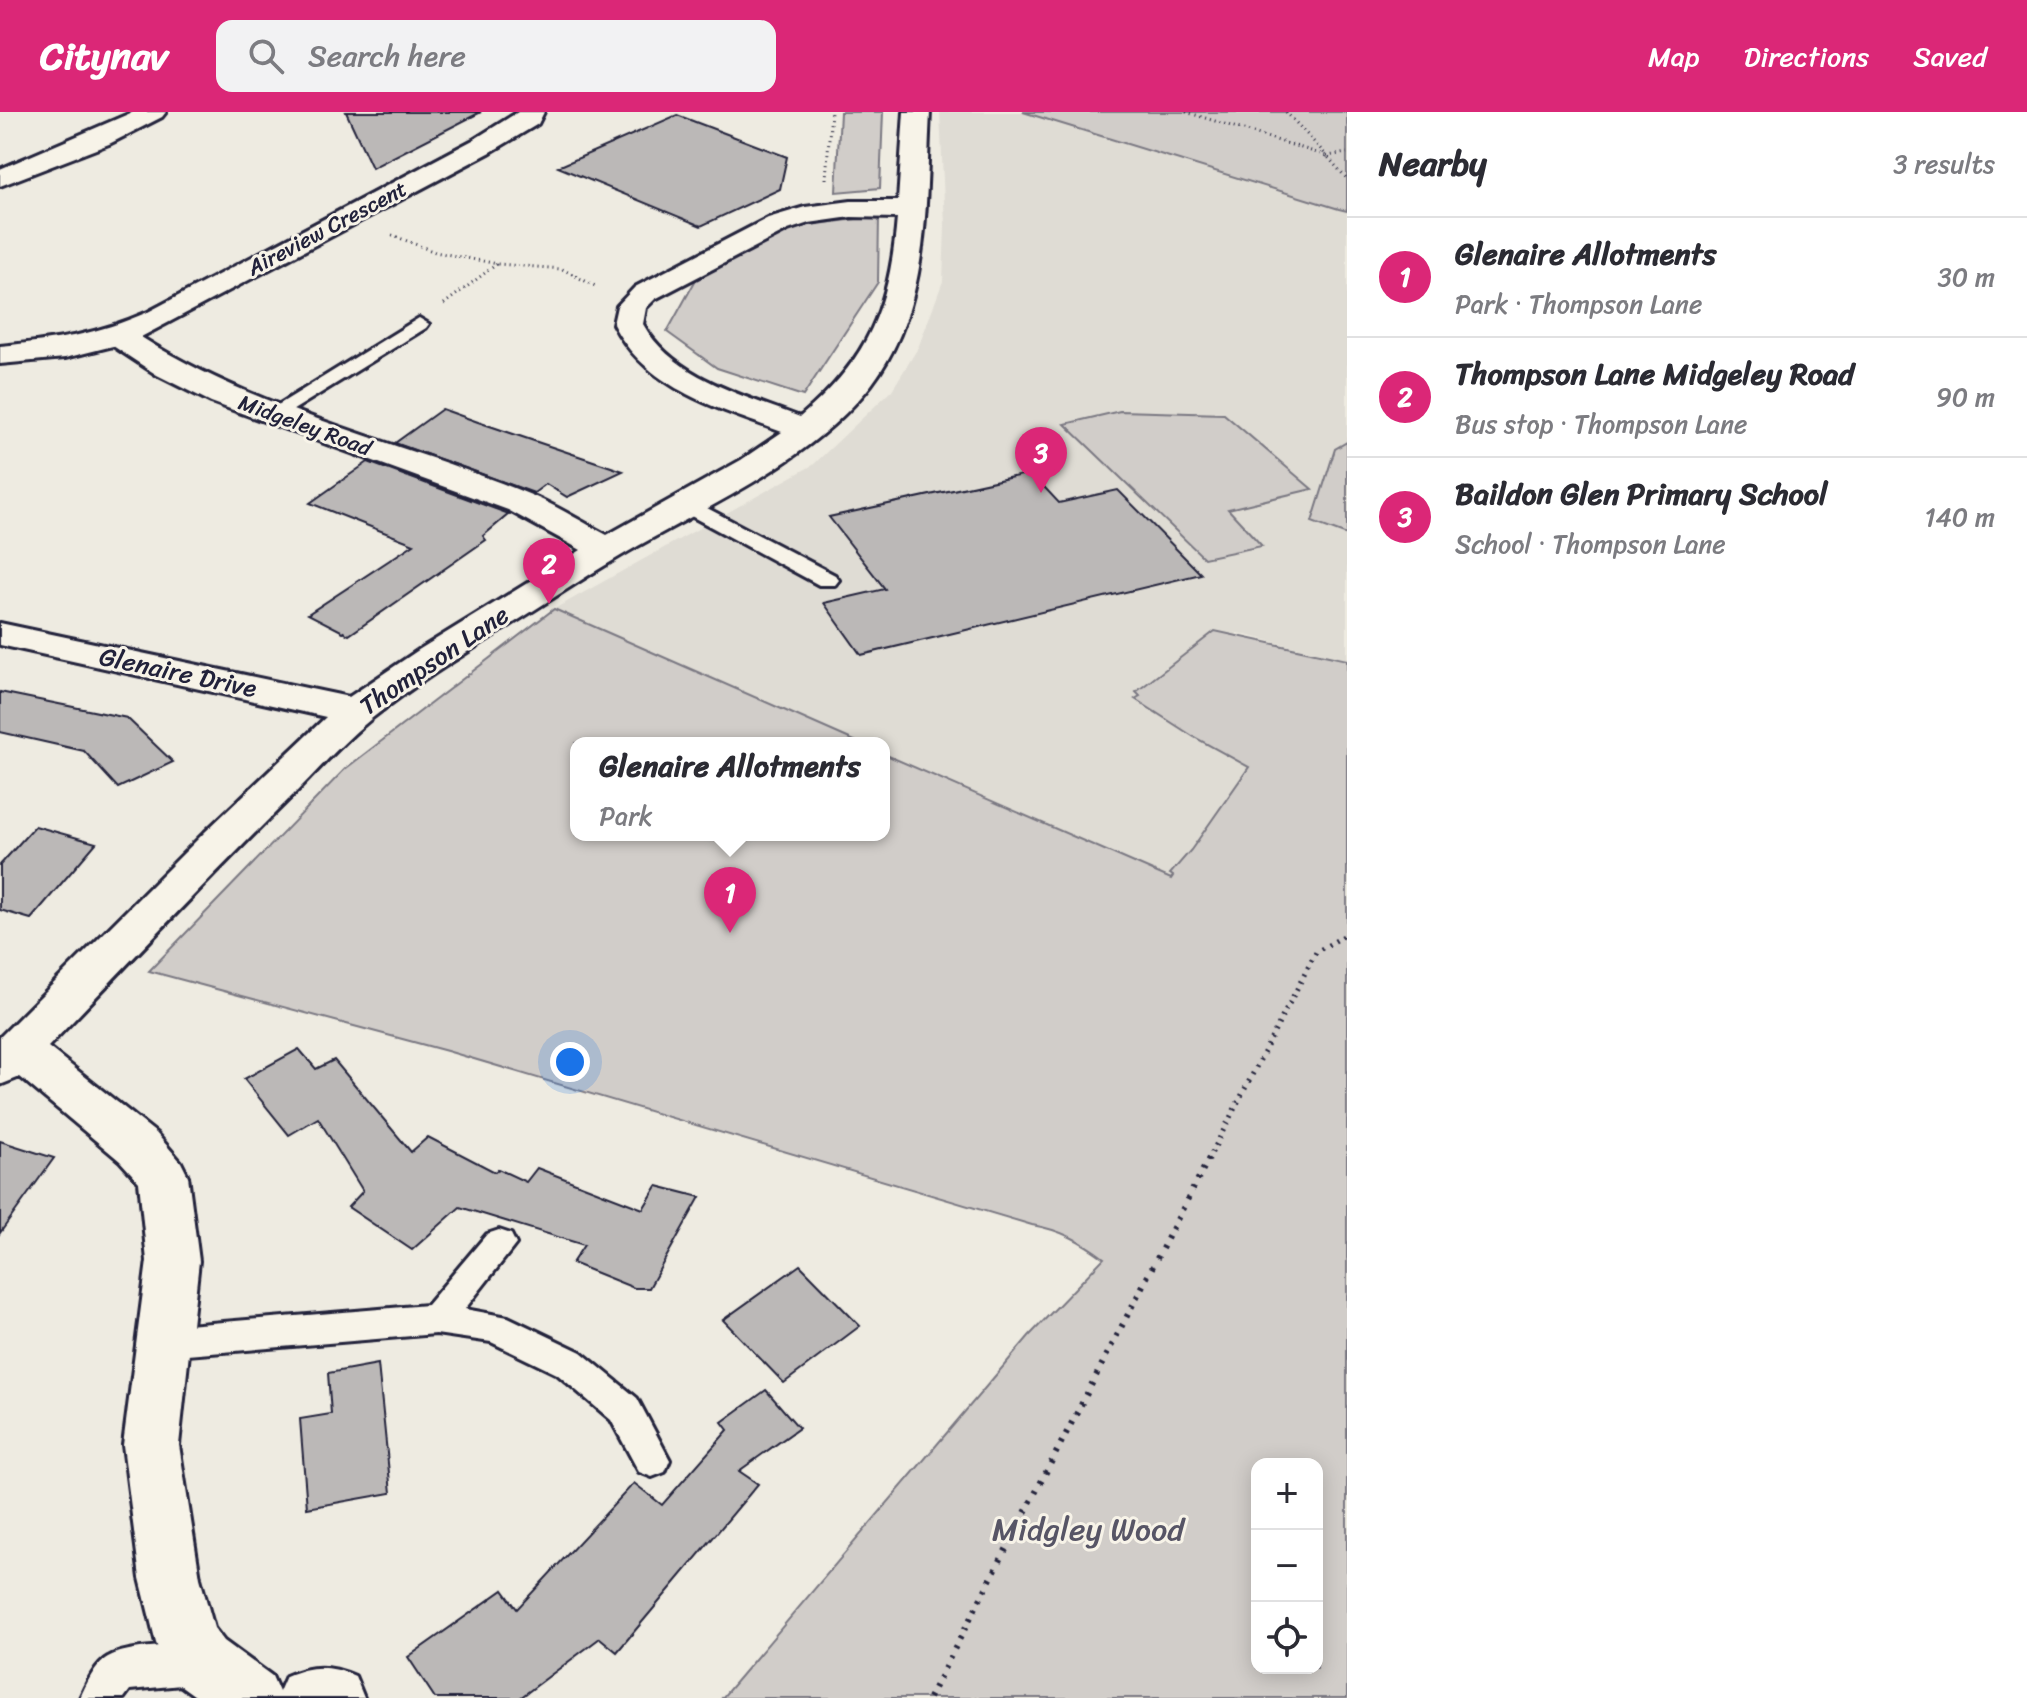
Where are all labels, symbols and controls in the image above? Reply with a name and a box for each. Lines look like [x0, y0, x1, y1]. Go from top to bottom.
search box [216, 20, 776, 92]
text: Citynav [40, 23, 168, 90]
text: Search here [308, 29, 466, 83]
text: Map [1648, 32, 1700, 81]
text: Directions [1744, 32, 1869, 81]
text: Saved [1913, 32, 1987, 81]
icon: search [244, 34, 288, 78]
text: Nearby [1379, 134, 1487, 194]
text: 3 results [1893, 141, 1995, 187]
street label: Aireview Crescent [239, 169, 414, 287]
text: Glenaire Allotments [1455, 227, 1716, 281]
text: 1 [1399, 254, 1411, 300]
text: 30 m [1938, 254, 1995, 300]
text: Park · Thompson Lane [1455, 281, 1702, 327]
text: Thompson Lane Midgeley Road [1455, 347, 1854, 401]
text: 2 [1397, 374, 1413, 420]
text: 90 m [1936, 374, 1995, 420]
street label: Midgeley Road [233, 383, 378, 468]
text: Bus stop · Thompson Lane [1455, 401, 1747, 447]
pin: 3 [1015, 427, 1067, 493]
text: Baildon Glen Primary School [1455, 467, 1828, 521]
text: 3 [1398, 494, 1412, 540]
text: 140 m [1924, 494, 1995, 540]
text: School · Thompson Lane [1455, 521, 1726, 567]
pin: 2 [523, 538, 575, 604]
street label: Thompson Lane [349, 592, 519, 728]
street label: Glenaire Drive [95, 633, 261, 711]
popup [570, 737, 890, 841]
text: Glenaire Allotments [599, 739, 861, 793]
text: Park [599, 793, 653, 839]
pin: 1 [704, 867, 756, 933]
your location [550, 1042, 590, 1082]
map controls [1251, 1458, 1323, 1674]
button: + [1251, 1458, 1323, 1530]
park label: Midgley Wood [992, 1501, 1186, 1558]
button: − [1251, 1530, 1323, 1602]
button: locate [1251, 1602, 1323, 1674]

